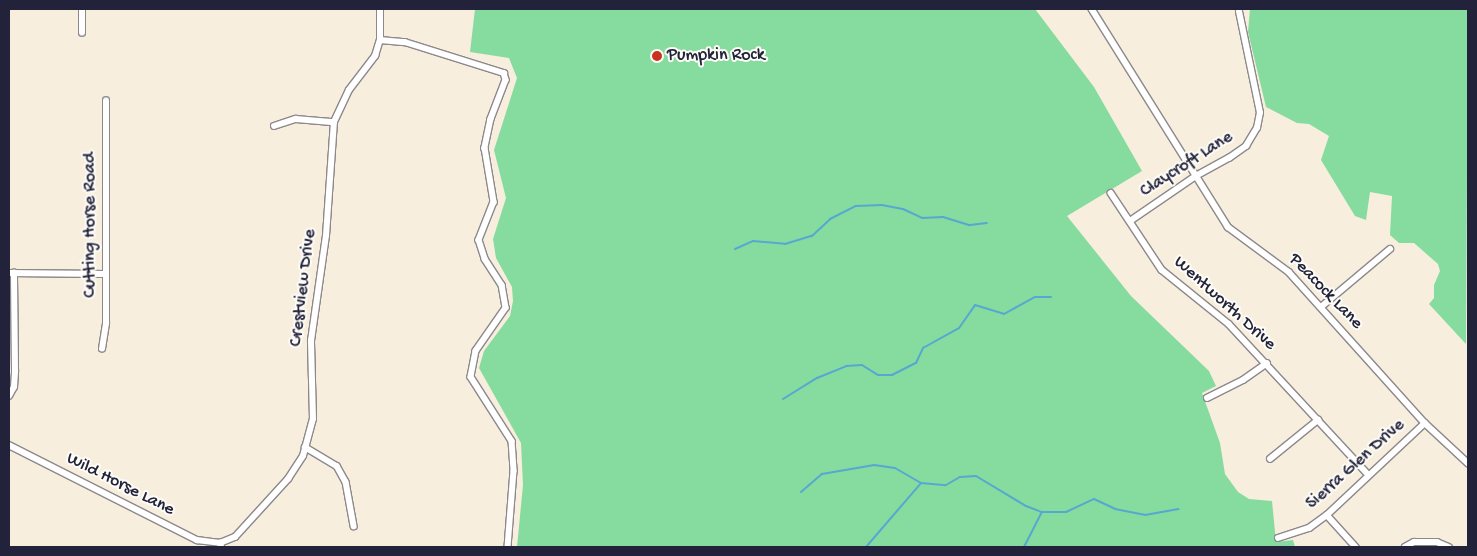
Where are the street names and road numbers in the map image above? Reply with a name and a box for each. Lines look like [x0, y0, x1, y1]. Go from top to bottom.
street label: Claycroft Lane [1137, 127, 1237, 203]
street label: Cutting Horse Road [80, 152, 102, 298]
street label: Crestview Drive [286, 228, 322, 348]
street label: Peacock Lane [1283, 249, 1367, 335]
street label: Wentworth Drive [1168, 252, 1280, 356]
street label: Sierra Glen Drive [1302, 415, 1410, 515]
street label: Wild Horse Lane [62, 448, 178, 522]

